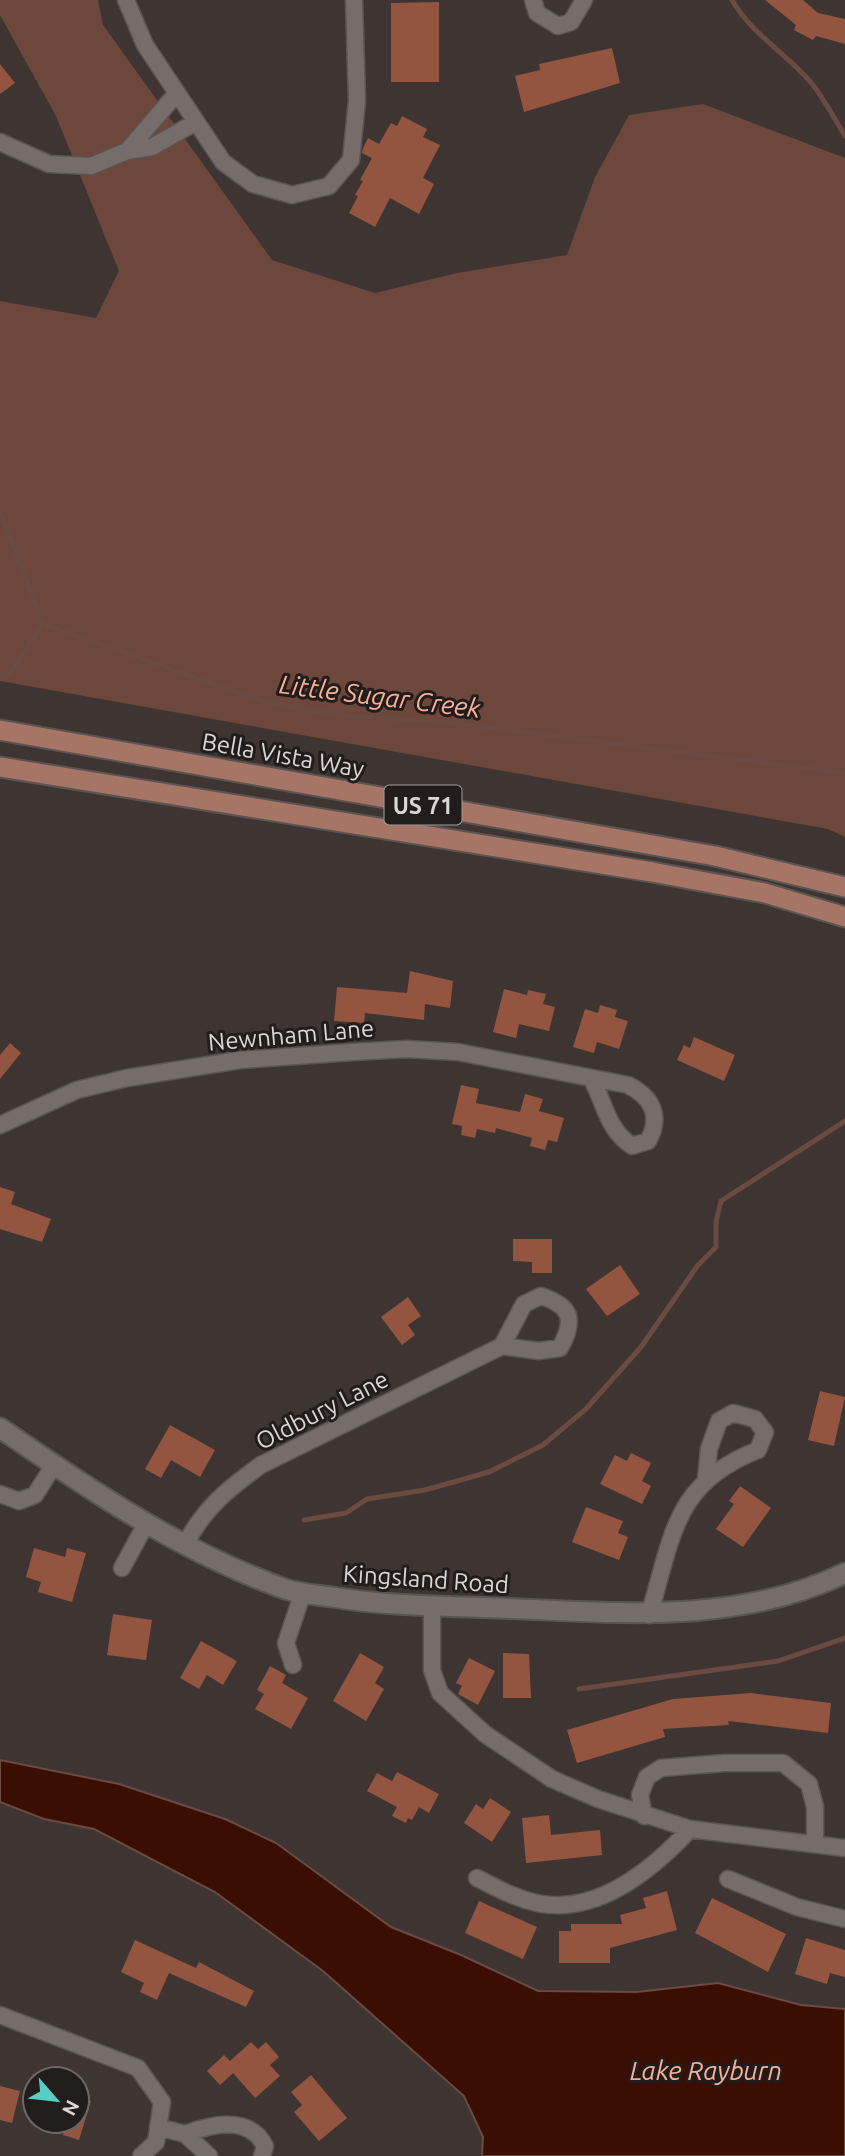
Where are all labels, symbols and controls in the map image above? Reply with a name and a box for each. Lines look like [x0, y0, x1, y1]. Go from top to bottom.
water label: Little Sugar Creek [278, 669, 483, 723]
street label: Bella Vista Way [200, 727, 367, 783]
road number: US 71 [384, 786, 462, 824]
street label: Newnham Lane [207, 1014, 375, 1056]
street label: Oldbury Lane [251, 1365, 393, 1455]
street label: Kingsland Road [342, 1560, 510, 1598]
water label: Lake Rayburn [630, 2056, 782, 2085]
north arrow [21, 2065, 91, 2135]
text: N [58, 2097, 84, 2119]

